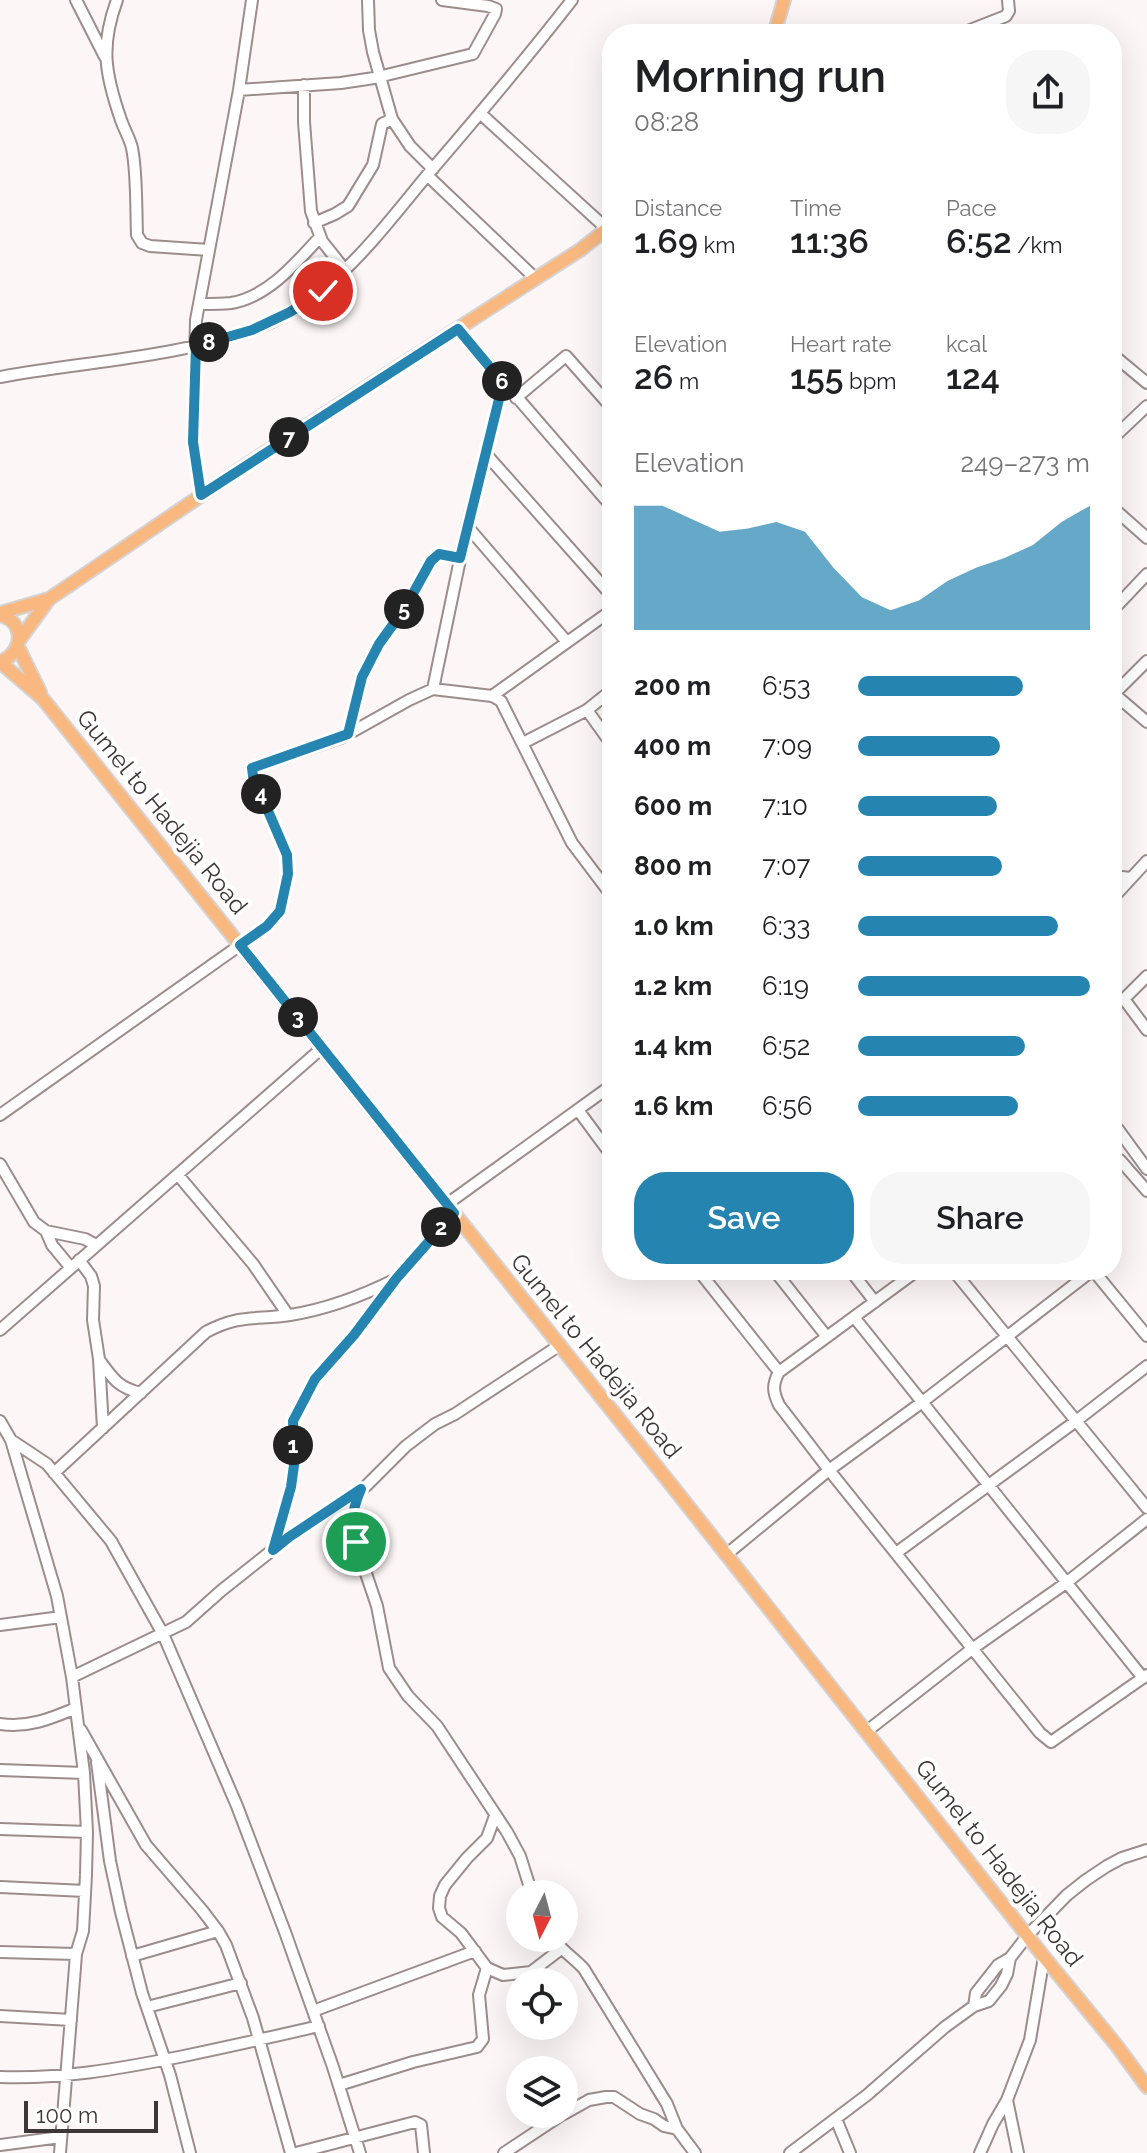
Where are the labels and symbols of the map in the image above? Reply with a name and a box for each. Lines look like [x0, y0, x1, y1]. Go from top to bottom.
pin [289, 257, 357, 325]
pin: 8 [189, 322, 229, 362]
pin: 6 [482, 361, 522, 401]
pin: 7 [269, 417, 309, 457]
pin: 5 [384, 589, 424, 629]
street label: Gumel to Hadejia Road [71, 704, 254, 920]
pin: 4 [241, 774, 281, 814]
pin: 3 [278, 997, 318, 1037]
pin: 2 [421, 1207, 461, 1247]
street label: Gumel to Hadejia Road [505, 1248, 688, 1464]
pin: 1 [273, 1425, 313, 1465]
pin [322, 1508, 390, 1576]
street label: Gumel to Hadejia Road [910, 1753, 1089, 1972]
north arrow [506, 1880, 578, 1952]
scale bar [24, 2097, 158, 2133]

